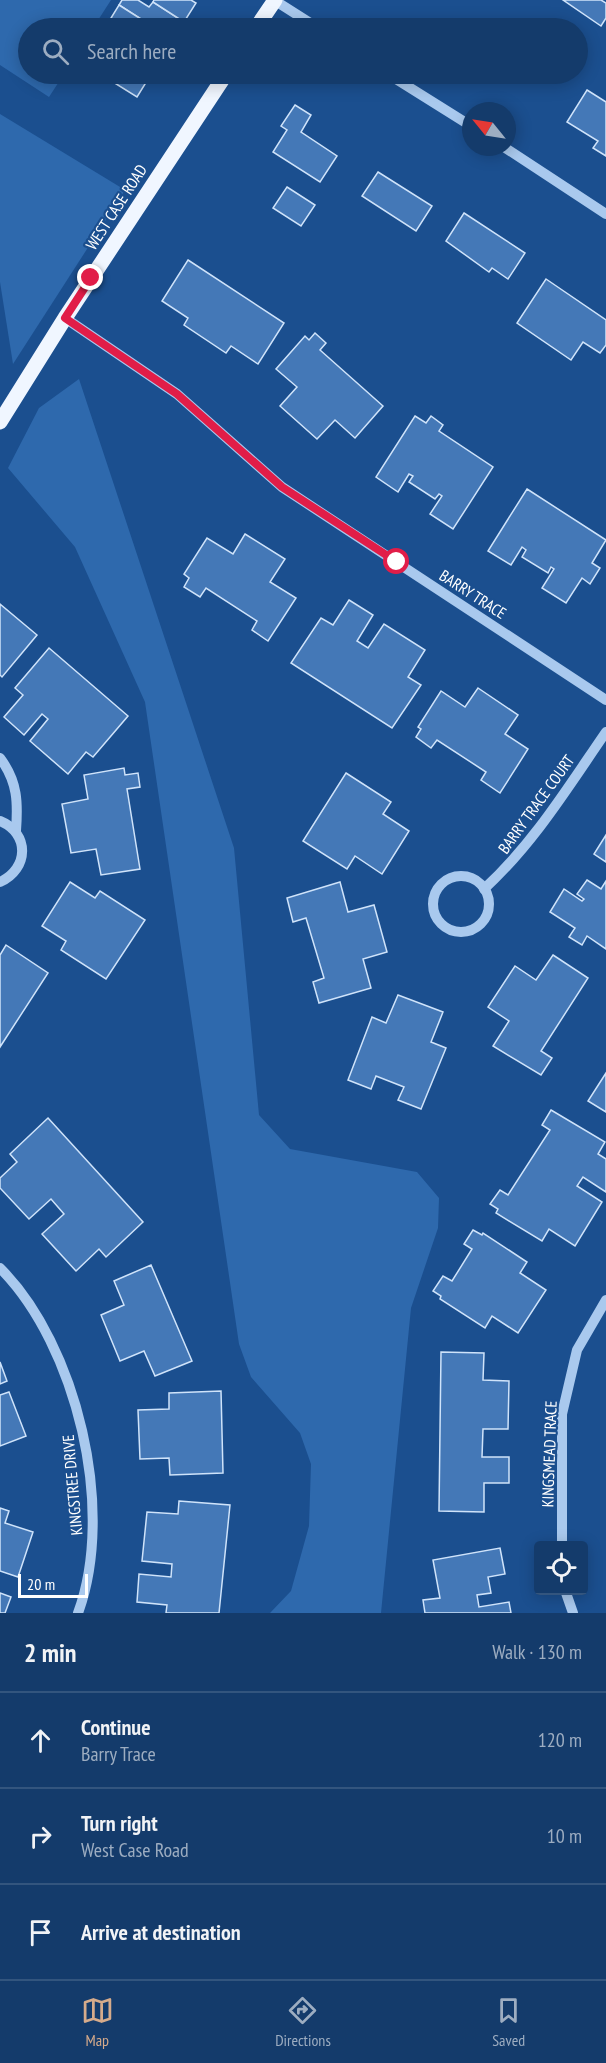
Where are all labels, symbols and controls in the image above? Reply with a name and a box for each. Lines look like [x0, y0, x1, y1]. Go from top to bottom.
search box [18, 18, 588, 84]
icon: search [39, 35, 72, 68]
text: Search here [87, 37, 176, 65]
north arrow [462, 102, 516, 156]
street label: WEST CASE ROAD [81, 161, 151, 253]
route end [77, 264, 103, 290]
route start [383, 548, 409, 574]
street label: BARRY TRACE [436, 565, 510, 623]
street label: BARRY TRACE COURT [493, 751, 579, 857]
street label: KINGSMEAD TRACE [537, 1400, 561, 1508]
street label: KINGSTREE DRIVE [58, 1434, 86, 1536]
map controls [534, 1541, 588, 1595]
button: locate [534, 1541, 588, 1595]
scale bar [18, 1571, 88, 1598]
text: 20 m [27, 1574, 55, 1594]
text: 2 min [24, 1636, 77, 1669]
text: Walk · 130 m [492, 1639, 582, 1665]
text: Continue [81, 1713, 151, 1741]
icon: ahead [24, 1724, 57, 1757]
text: 120 m [538, 1727, 582, 1753]
text: Barry Trace [81, 1741, 156, 1767]
text: Turn right [81, 1809, 158, 1837]
icon: right [24, 1820, 57, 1853]
text: 10 m [547, 1823, 582, 1849]
text: West Case Road [81, 1837, 189, 1863]
icon: arrive [24, 1916, 57, 1949]
text: Arrive at destination [81, 1918, 241, 1946]
tab: Map [81, 1994, 114, 2050]
tab: Directions [275, 1994, 331, 2050]
tab: Saved [492, 1994, 525, 2050]

